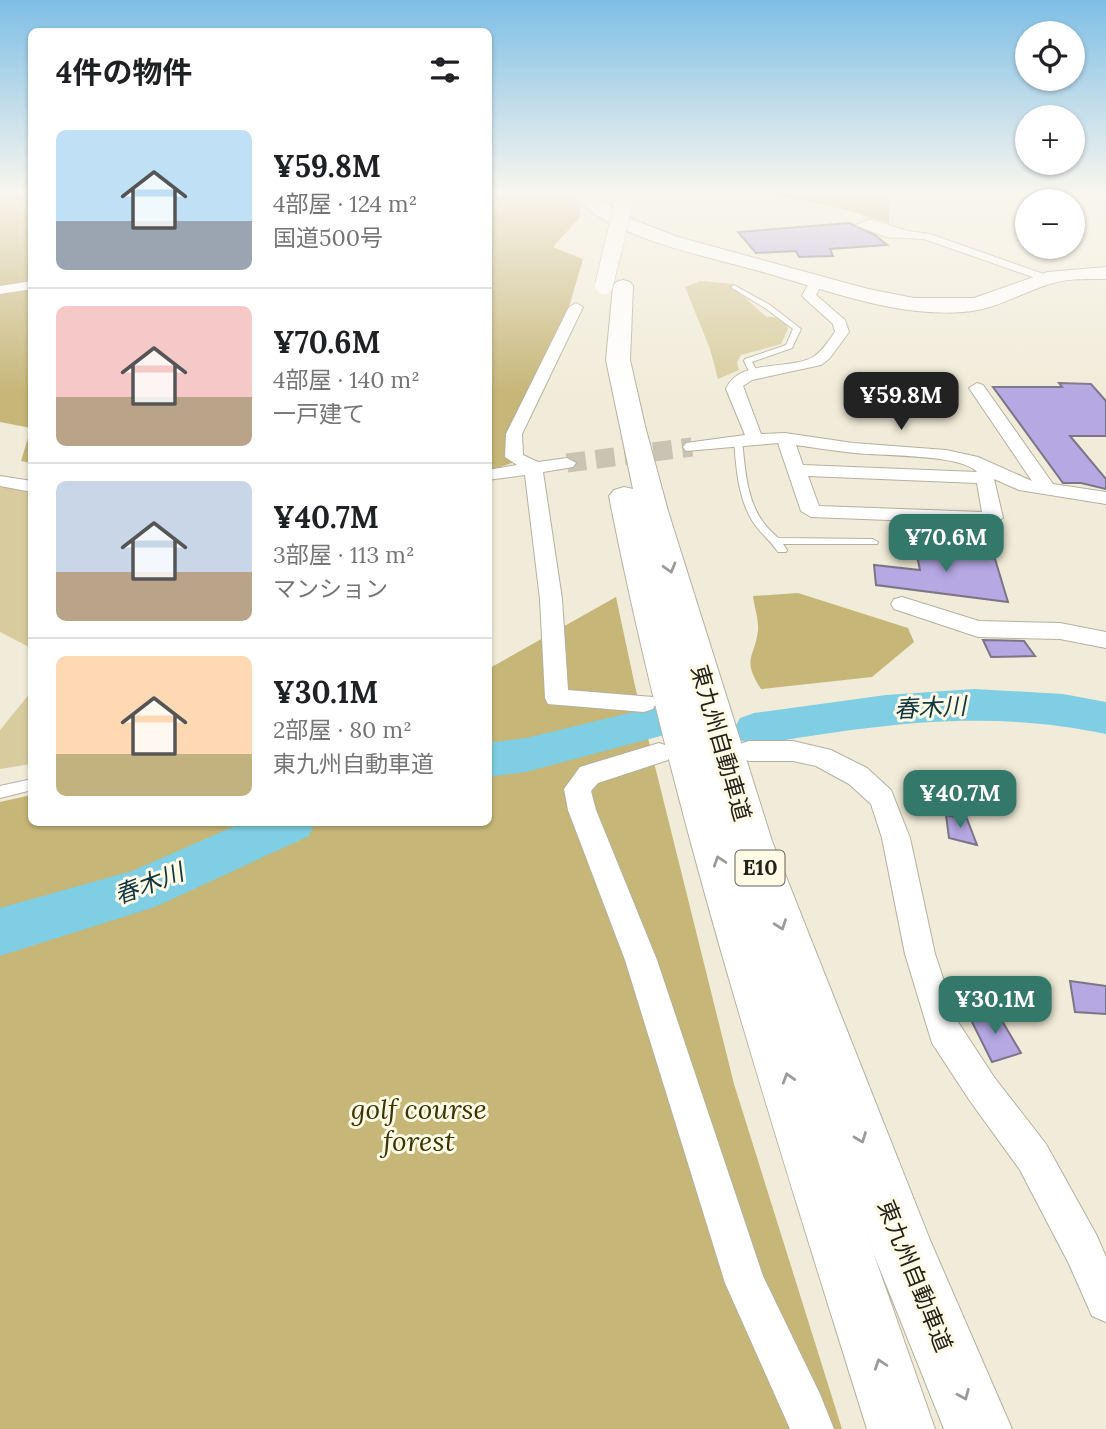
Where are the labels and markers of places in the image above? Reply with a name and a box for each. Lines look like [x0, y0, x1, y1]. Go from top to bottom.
pin: ¥59.8M [844, 372, 958, 432]
pin: ¥70.6M [889, 514, 1003, 574]
pin: ¥40.7M [903, 770, 1017, 830]
pin: ¥30.1M [938, 976, 1052, 1036]

